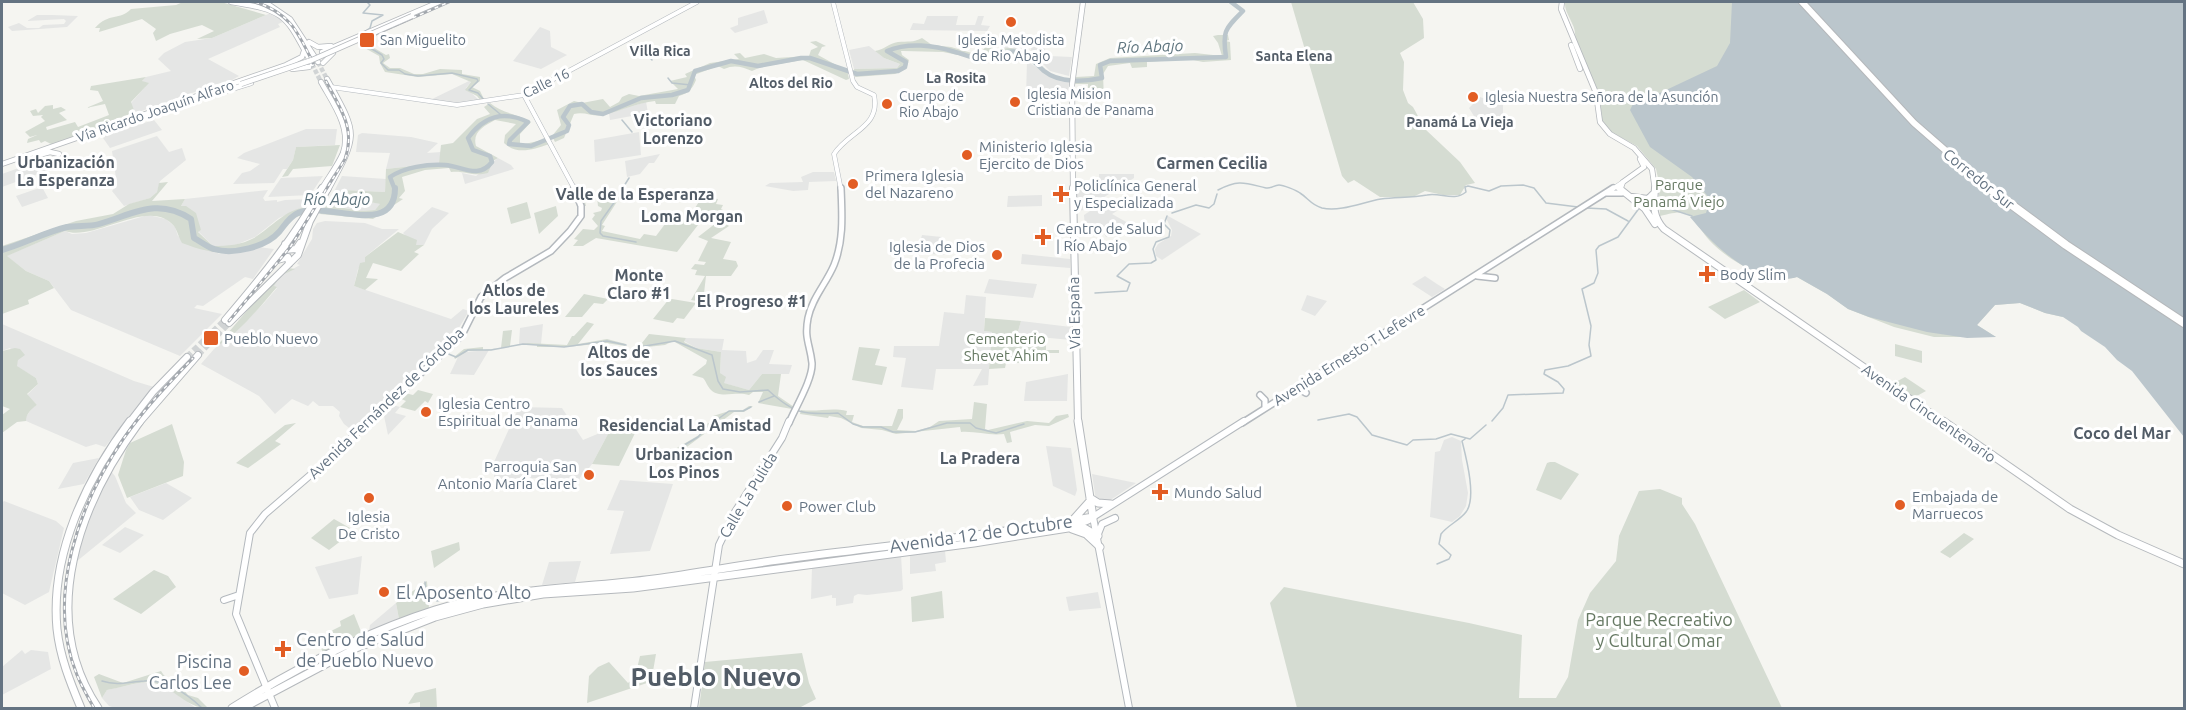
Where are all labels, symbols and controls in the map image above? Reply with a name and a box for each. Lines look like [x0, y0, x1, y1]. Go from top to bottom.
marker: Iglesia Metodista de Rio Abajo [1004, 15, 1018, 29]
marker: San Miguelito [358, 31, 376, 49]
place label: San Miguelito [380, 32, 466, 48]
place label: Iglesia Metodista de Rio Abajo [958, 32, 1064, 64]
water label: Río Abajo [1116, 36, 1184, 56]
district label: Villa Rica [630, 43, 691, 59]
district label: Santa Elena [1255, 48, 1333, 64]
street label: Calle 16 [520, 65, 572, 101]
district label: La Rosita [926, 70, 986, 86]
district label: Altos del Rio [749, 75, 833, 91]
street label: Vía Ricardo Joaquín Alfaro [74, 76, 236, 146]
place label: Iglesia Mision Cristiana de Panama [1027, 86, 1154, 118]
place label: Cuerpo de Rio Abajo [899, 88, 964, 120]
place label: Iglesia Nuestra Señora de la Asunción [1485, 89, 1719, 105]
marker: Iglesia Nuestra Señora de la Asunción [1466, 90, 1480, 104]
marker: Iglesia Mision Cristiana de Panama [1008, 95, 1022, 109]
marker: Cuerpo de Rio Abajo [880, 97, 894, 111]
district label: Victoriano Lorenzo [633, 111, 713, 147]
district label: Panamá La Vieja [1406, 114, 1514, 130]
place label: Ministerio Iglesia Ejercito de Dios [979, 138, 1093, 172]
street label: Corredor Sur [1940, 145, 2018, 213]
marker: Ministerio Iglesia Ejercito de Dios [960, 148, 974, 162]
district label: Urbanización La Esperanza [17, 153, 115, 189]
district label: Carmen Cecilia [1156, 154, 1268, 172]
place label: Primera Iglesia del Nazareno [865, 167, 964, 201]
park label: Parque Panamá Viejo [1633, 176, 1725, 210]
marker: Primera Iglesia del Nazareno [846, 177, 860, 191]
place label: Policlínica General y Especializada [1074, 177, 1196, 211]
district label: Valle de la Esperanza [556, 185, 714, 203]
marker: Policlínica General y Especializada [1052, 185, 1070, 203]
water label: Río Abajo [304, 190, 371, 208]
district label: Loma Morgan [641, 207, 743, 225]
place label: Centro de Salud | Río Abajo [1056, 220, 1163, 254]
marker: Centro de Salud | Río Abajo [1034, 228, 1052, 246]
place label: Iglesia de Dios de la Profecia [889, 238, 985, 272]
marker: Iglesia de Dios de la Profecia [990, 248, 1004, 262]
marker: Body Slim [1698, 265, 1716, 283]
district label: Monte Claro #1 [607, 266, 671, 302]
place label: Body Slim [1720, 266, 1786, 283]
street label: Vía España [1065, 277, 1083, 349]
district label: Atlos de los Laureles [469, 281, 559, 317]
district label: El Progreso #1 [697, 292, 807, 310]
street label: Avenida Ernesto T Lefevre [1270, 301, 1428, 409]
street label: Avenida Fernández de Córdoba [305, 324, 467, 482]
marker: Pueblo Nuevo [202, 329, 220, 347]
place label: Pueblo Nuevo [224, 330, 318, 347]
park label: Cementerio Shevet Ahim [964, 330, 1048, 364]
district label: Altos de los Sauces [580, 343, 658, 379]
street label: Avenida Cincuentenario [1859, 360, 1999, 466]
place label: Iglesia Centro Espiritual de Panama [438, 395, 578, 429]
marker: Iglesia Centro Espiritual de Panama [419, 405, 433, 419]
district label: Residencial La Amistad [599, 416, 771, 434]
district label: Coco del Mar [2073, 424, 2171, 442]
district label: Urbanizacion Los Pinos [635, 445, 733, 481]
street label: Calle La Pulida [716, 449, 780, 541]
district label: La Pradera [940, 449, 1020, 467]
place label: Parroquia San Antonio María Claret [438, 458, 577, 492]
marker: Parroquia San Antonio María Claret [582, 468, 596, 482]
marker: Mundo Salud [1151, 483, 1169, 501]
place label: Mundo Salud [1174, 484, 1262, 501]
place label: Embajada de Marruecos [1912, 488, 1998, 522]
marker: Iglesia De Cristo [362, 491, 376, 505]
place label: Power Club [799, 498, 876, 515]
marker: Embajada de Marruecos [1893, 498, 1907, 512]
marker: Power Club [780, 499, 794, 513]
place label: Iglesia De Cristo [338, 508, 400, 542]
street label: Avenida 12 de Octubre [888, 510, 1074, 556]
place label: El Aposento Alto [396, 582, 531, 602]
marker: El Aposento Alto [377, 585, 391, 599]
park label: Parque Recreativo y Cultural Omar [1585, 609, 1733, 650]
place label: Centro de Salud de Pueblo Nuevo [296, 629, 434, 670]
marker: Centro de Salud de Pueblo Nuevo [274, 640, 292, 658]
place label: Piscina Carlos Lee [149, 651, 232, 692]
district label: Pueblo Nuevo [631, 662, 801, 691]
marker: Piscina Carlos Lee [237, 664, 251, 678]

